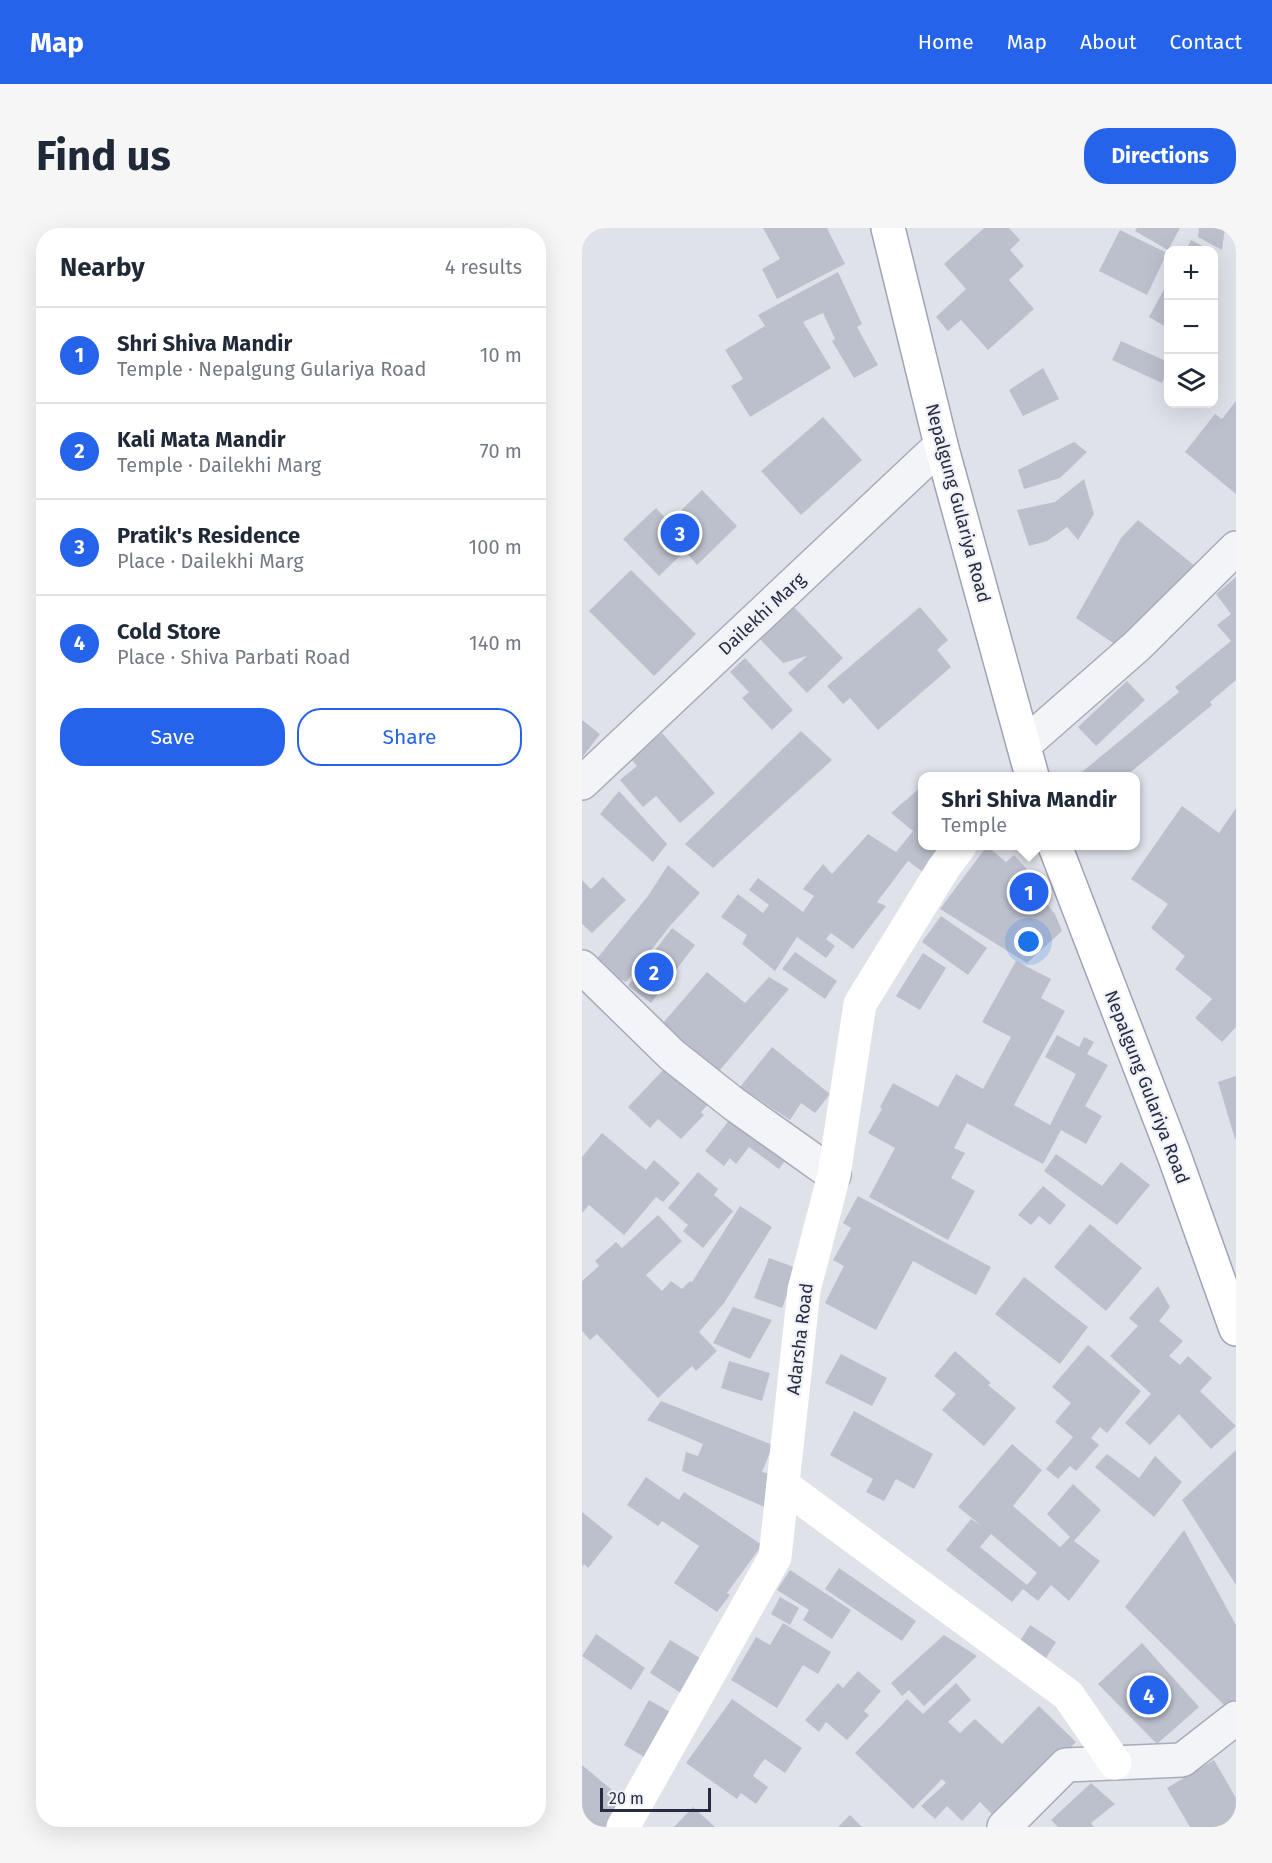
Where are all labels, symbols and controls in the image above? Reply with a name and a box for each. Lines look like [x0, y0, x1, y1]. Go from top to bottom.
text: Map [30, 26, 84, 59]
text: Home [918, 29, 974, 55]
text: Map [1007, 29, 1047, 55]
text: About [1080, 29, 1137, 55]
text: Contact [1170, 29, 1242, 55]
button: Directions [1084, 128, 1236, 184]
text: Find us [36, 131, 171, 181]
map controls [1164, 246, 1218, 408]
button: + [1164, 246, 1218, 300]
text: Nearby [60, 252, 145, 283]
text: 4 results [445, 255, 522, 279]
button: − [1164, 300, 1218, 354]
text: Shri Shiva Mandir [117, 330, 292, 357]
text: 1 [75, 343, 84, 367]
text: 10 m [480, 343, 522, 367]
button: layers [1164, 354, 1218, 408]
text: Temple · Nepalgung Gulariya Road [117, 357, 426, 381]
street label: Nepalgung Gulariya Road [921, 401, 995, 605]
text: Kali Mata Mandir [117, 426, 286, 453]
text: 2 [74, 439, 85, 463]
text: 70 m [480, 439, 522, 463]
text: Temple · Dailekhi Marg [117, 453, 321, 477]
pin: 3 [660, 510, 700, 556]
text: Pratik's Residence [117, 522, 300, 549]
text: 3 [74, 535, 85, 559]
text: 100 m [469, 535, 522, 559]
text: Place · Dailekhi Marg [117, 549, 304, 573]
street label: Dailekhi Marg [714, 568, 810, 660]
text: Cold Store [117, 618, 221, 645]
text: 4 [74, 631, 85, 655]
text: 140 m [469, 631, 522, 655]
text: Place · Shiva Parbati Road [117, 645, 350, 669]
button: Save [60, 708, 285, 766]
button: Share [297, 708, 522, 766]
popup [918, 772, 1140, 850]
text: Shri Shiva Mandir [941, 786, 1117, 813]
text: Temple [941, 813, 1007, 837]
pin: 1 [1010, 870, 1048, 914]
your location [1014, 927, 1043, 956]
pin: 2 [634, 950, 674, 994]
street label: Nepalgung Gulariya Road [1100, 987, 1194, 1187]
street label: Adarsha Road [782, 1282, 818, 1396]
pin: 4 [1130, 1672, 1168, 1718]
scale bar [600, 1785, 711, 1812]
text: 20 m [609, 1789, 644, 1808]

